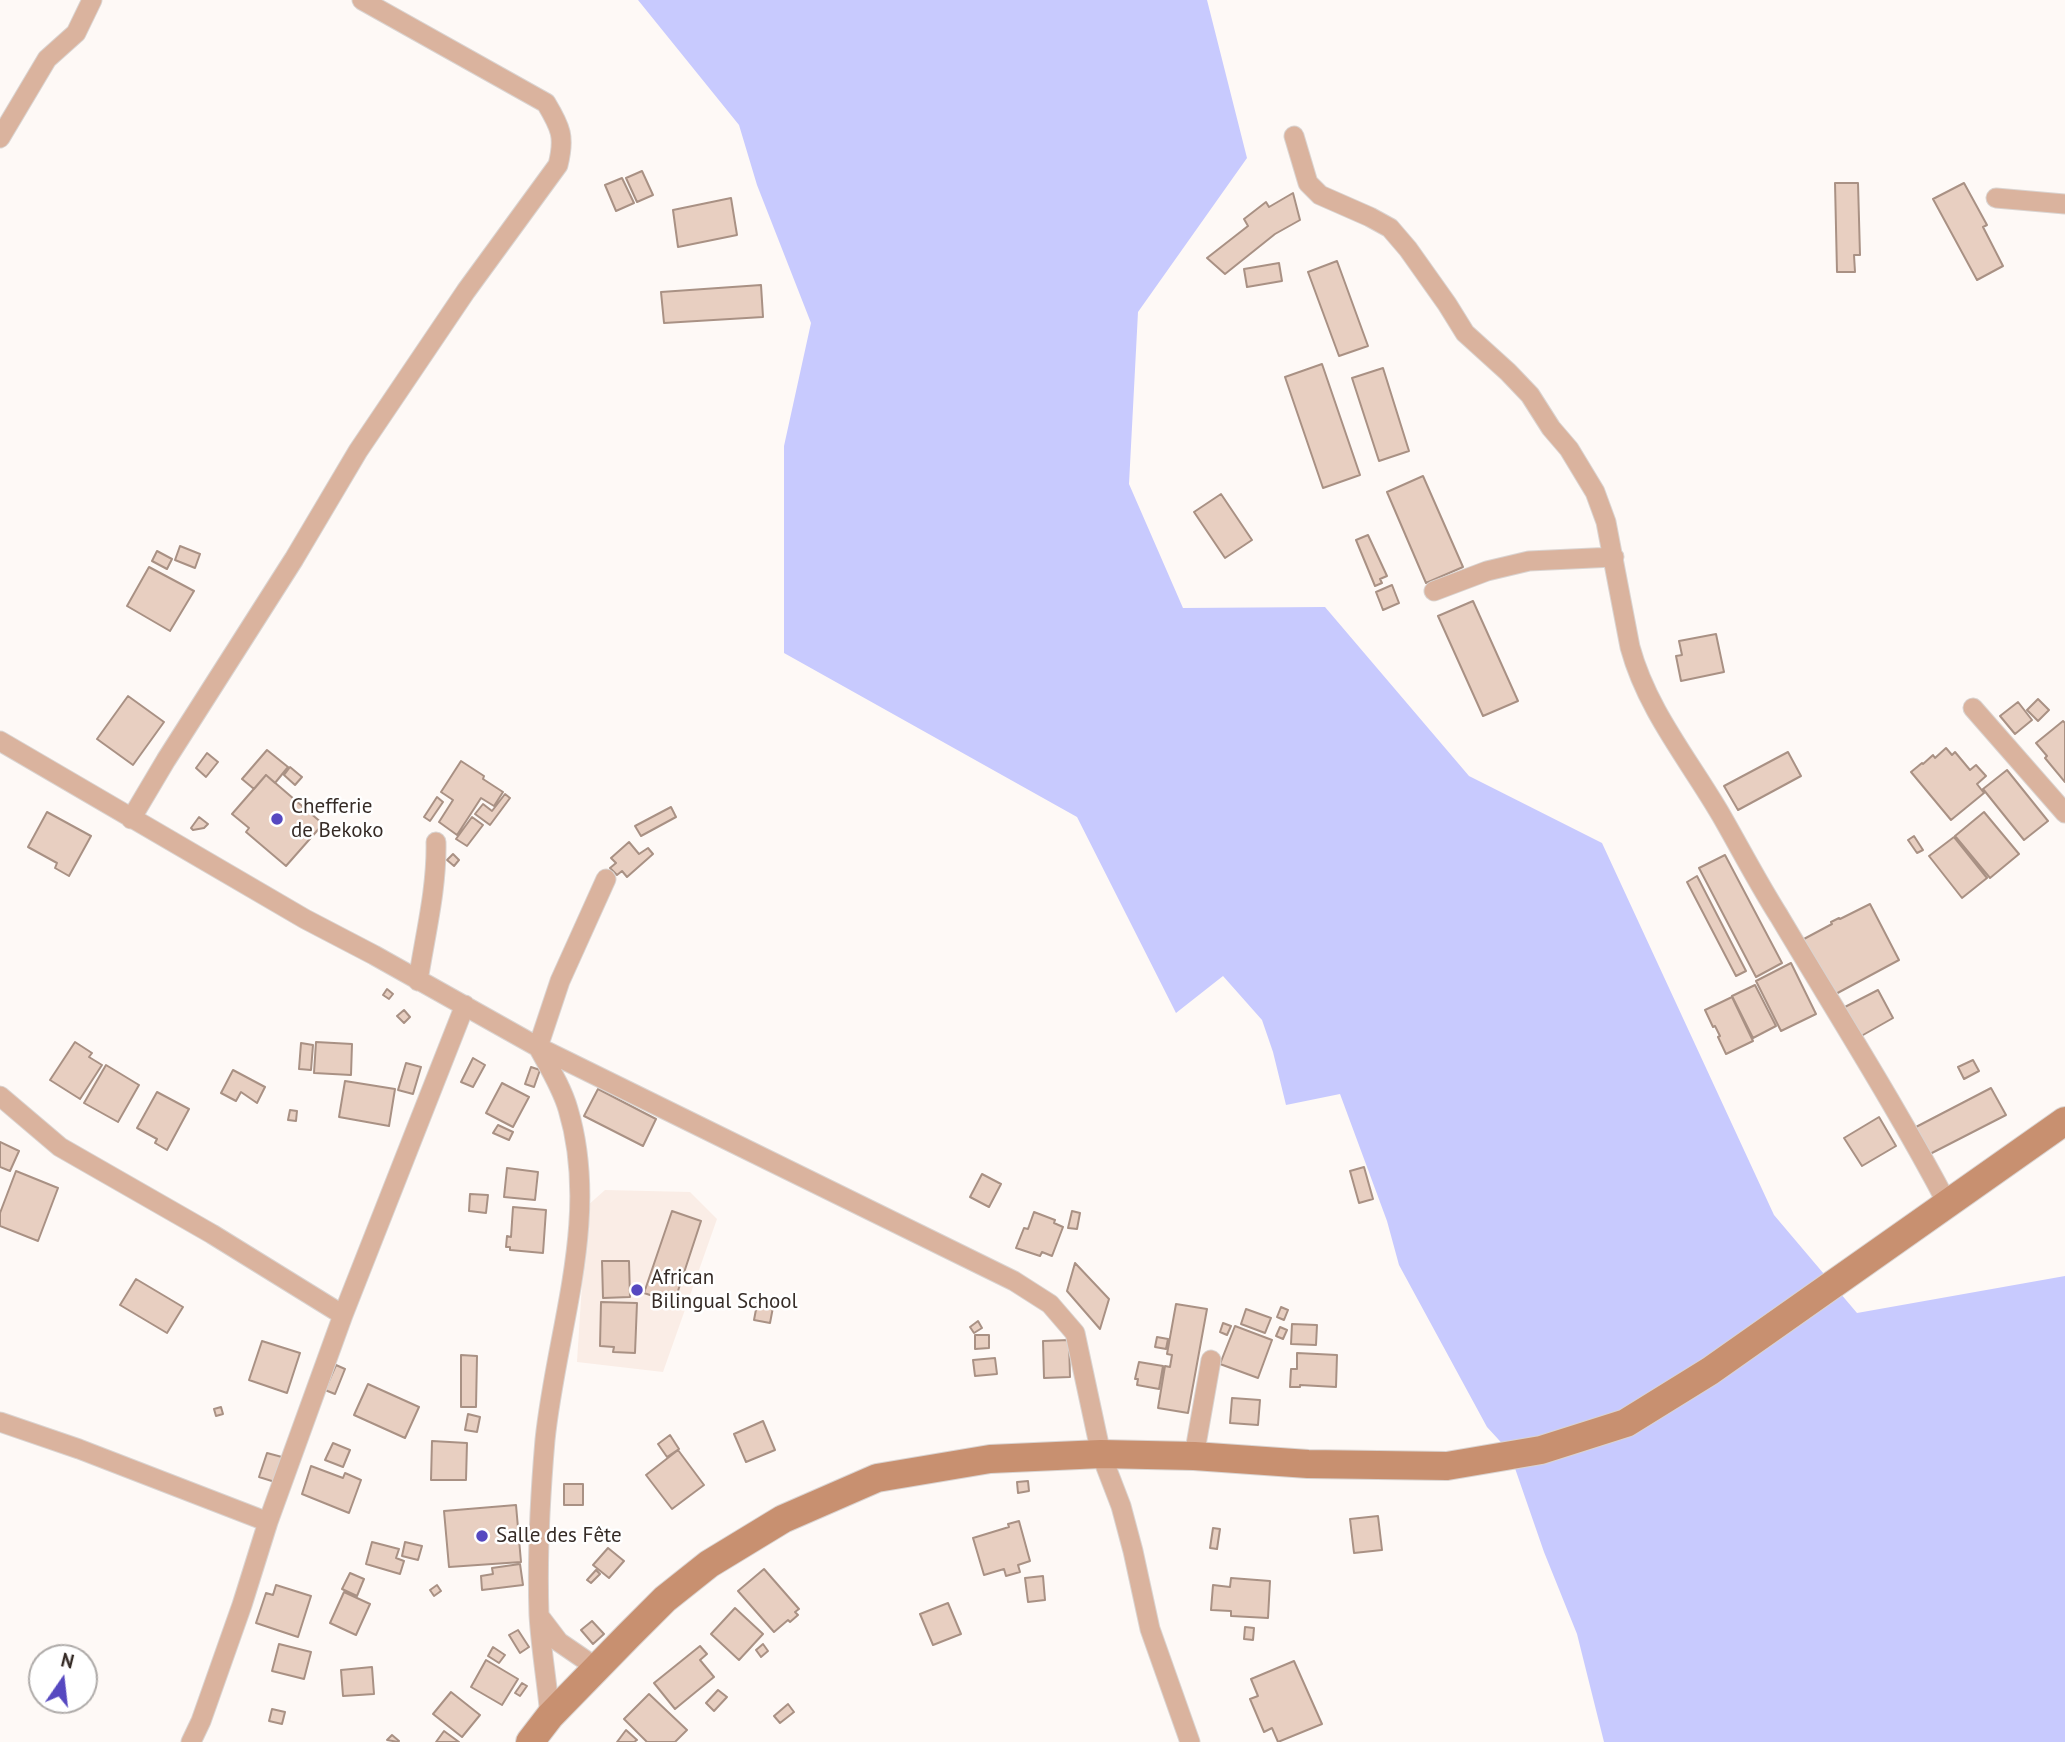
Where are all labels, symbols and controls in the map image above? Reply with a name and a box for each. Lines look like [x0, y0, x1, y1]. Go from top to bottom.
place label: Chefferie de Bekoko [291, 794, 384, 844]
marker: Chefferie de Bekoko [269, 811, 285, 827]
place label: African Bilingual School [651, 1265, 798, 1315]
marker: African Bilingual School [629, 1282, 645, 1298]
place label: Salle des Fête [496, 1523, 622, 1549]
marker: Salle des Fête [474, 1528, 490, 1544]
north arrow [28, 1644, 98, 1714]
text: N [59, 1647, 77, 1674]

